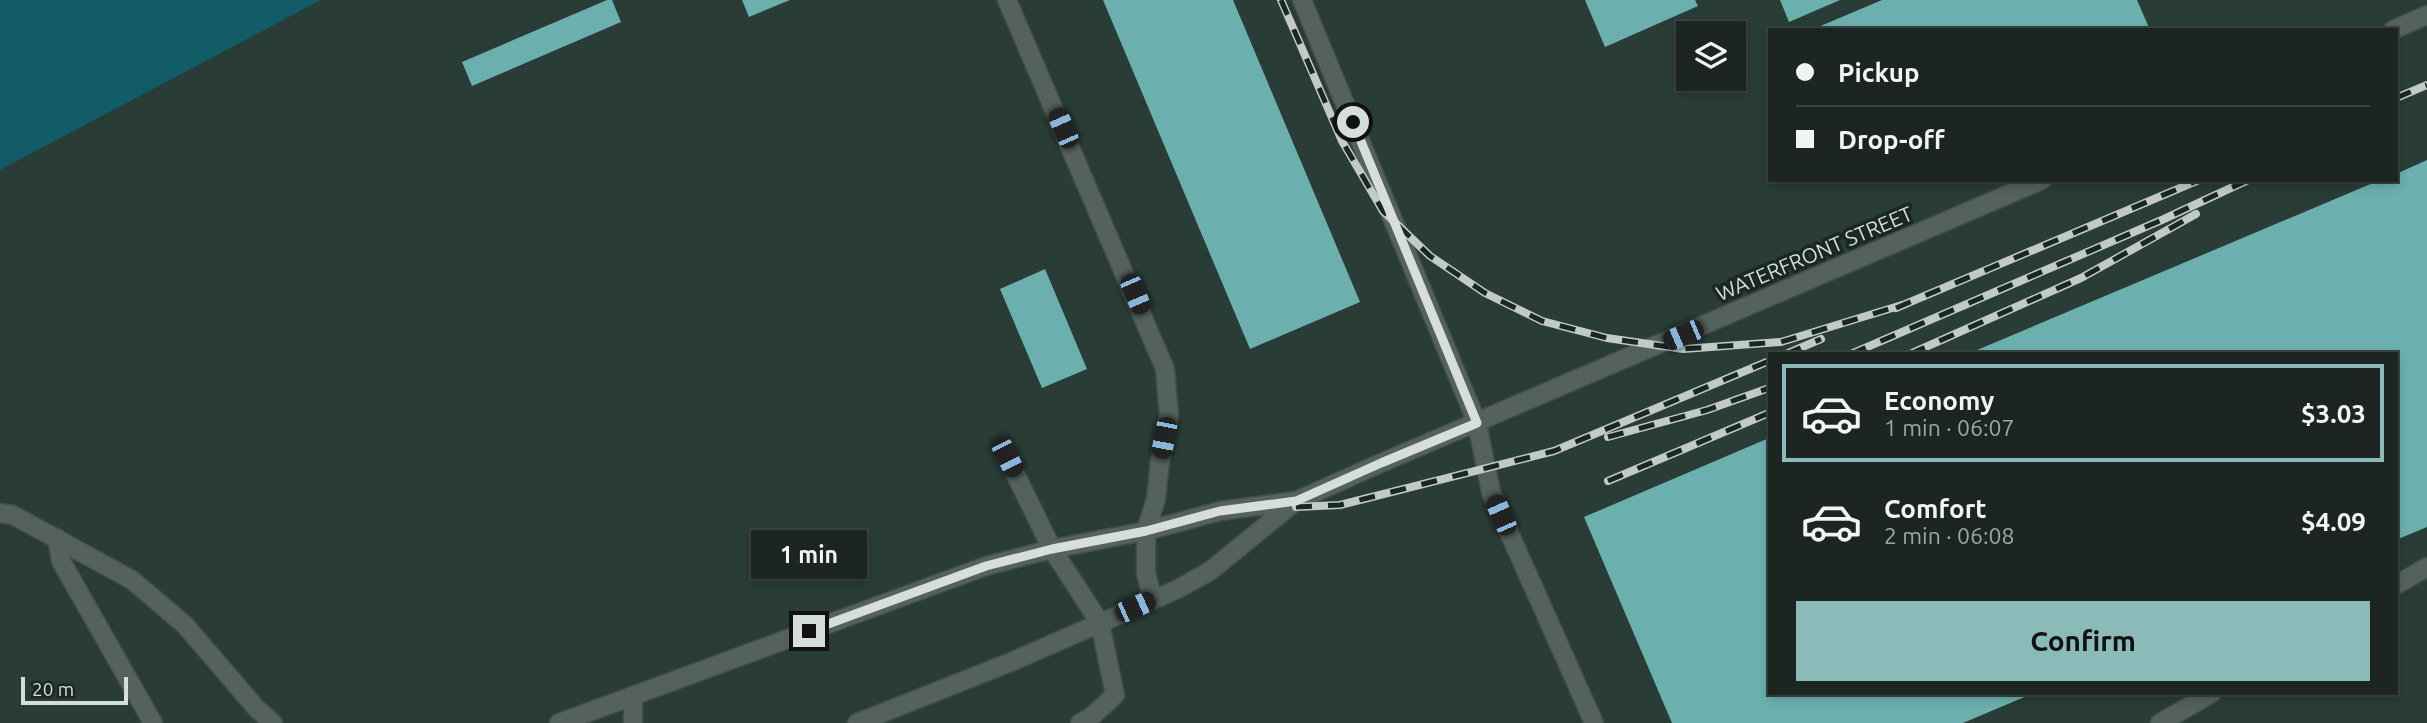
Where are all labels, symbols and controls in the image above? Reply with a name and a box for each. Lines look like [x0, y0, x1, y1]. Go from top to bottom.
map controls [1676, 21, 1746, 91]
button: layers [1676, 21, 1746, 91]
text: Pickup [1838, 58, 1920, 87]
car [1045, 105, 1082, 151]
route start [1337, 106, 1369, 138]
text: Drop-off [1838, 125, 1945, 154]
street label: WATERFRONT STREET [1712, 201, 1916, 305]
car [1118, 271, 1153, 317]
car [1660, 317, 1707, 353]
icon: car [1800, 382, 1863, 445]
text: Economy [1884, 386, 1994, 415]
text: $3.03 [2301, 399, 2366, 428]
car [1150, 415, 1179, 461]
text: 1 min · 06:07 [1884, 415, 2015, 440]
car [989, 434, 1026, 480]
icon: car [1800, 490, 1863, 553]
car [1483, 492, 1520, 538]
text: Comfort [1884, 494, 1987, 523]
text: $4.09 [2301, 507, 2366, 536]
text: 2 min · 06:08 [1884, 523, 2015, 548]
callout: 1 min [751, 530, 867, 578]
text: 1 min [780, 542, 838, 567]
car [1112, 589, 1159, 625]
button: Confirm [1796, 601, 2370, 681]
route end [793, 615, 825, 647]
scale bar [21, 674, 128, 706]
text: 20 m [32, 678, 74, 700]

